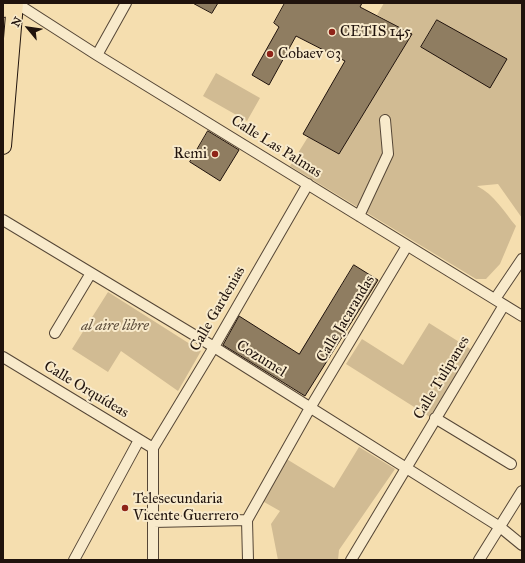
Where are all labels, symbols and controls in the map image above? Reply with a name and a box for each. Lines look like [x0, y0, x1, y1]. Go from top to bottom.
north arrow [8, 8, 48, 48]
text: N [9, 15, 25, 29]
place label: CETIS 145 [340, 23, 411, 41]
marker: CETIS 145 [327, 27, 337, 37]
place label: Cobaev 03 [278, 45, 341, 63]
marker: Cobaev 03 [265, 49, 275, 59]
street label: Calle Las Palmas [227, 112, 325, 182]
place label: Remi [174, 145, 207, 163]
marker: Remi [210, 149, 220, 159]
street label: Calle Gardenias [187, 263, 249, 355]
street label: Calle Jacarandas [313, 272, 379, 366]
park label: al aire libre [81, 317, 149, 335]
street label: Calle Tulipanes [410, 333, 474, 423]
street label: Cozumel [233, 337, 289, 381]
street label: Calle Orquídeas [40, 358, 132, 422]
place label: Telesecundaria Vicente Guerrero [133, 490, 239, 525]
marker: Telesecundaria Vicente Guerrero [120, 503, 130, 513]

